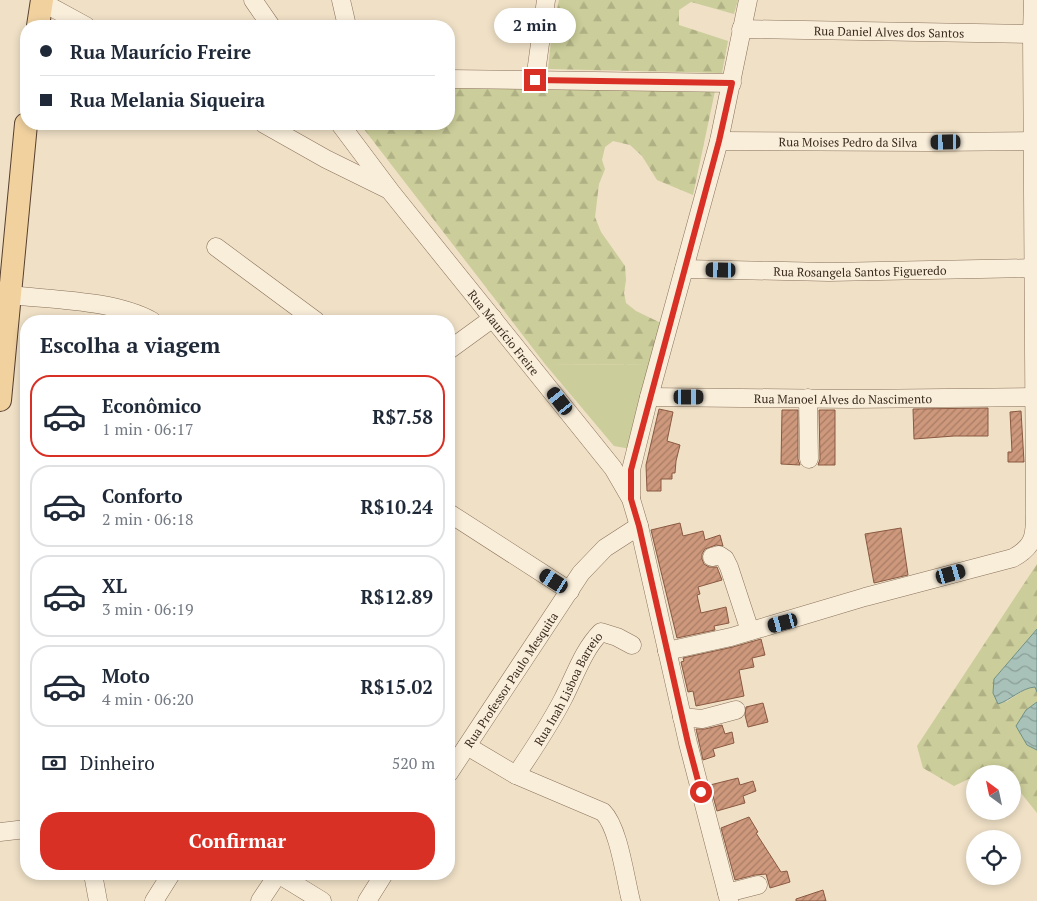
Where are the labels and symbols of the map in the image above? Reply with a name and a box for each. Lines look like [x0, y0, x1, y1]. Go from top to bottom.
callout: 2 min [494, 8, 576, 42]
street label: Rua Daniel Alves dos Santos [814, 23, 964, 40]
route end [524, 69, 546, 91]
street label: Rua Moises Pedro da Silva [779, 134, 917, 149]
car [930, 134, 961, 150]
car [705, 262, 736, 278]
street label: Rua Rosangela Santos Figueredo [773, 262, 947, 280]
street label: Rua Maurício Freire [465, 287, 543, 378]
car [544, 385, 575, 417]
car [674, 390, 704, 405]
street label: Rua Manoel Alves do Nascimento [754, 391, 933, 407]
car [934, 563, 967, 585]
car [537, 567, 570, 595]
street label: Rua Professor Paulo Mesquita [461, 609, 561, 750]
car [766, 612, 799, 634]
street label: Rua Inah Lisboa Barreio [530, 628, 605, 748]
north arrow [966, 765, 1021, 820]
route start [690, 781, 712, 803]

